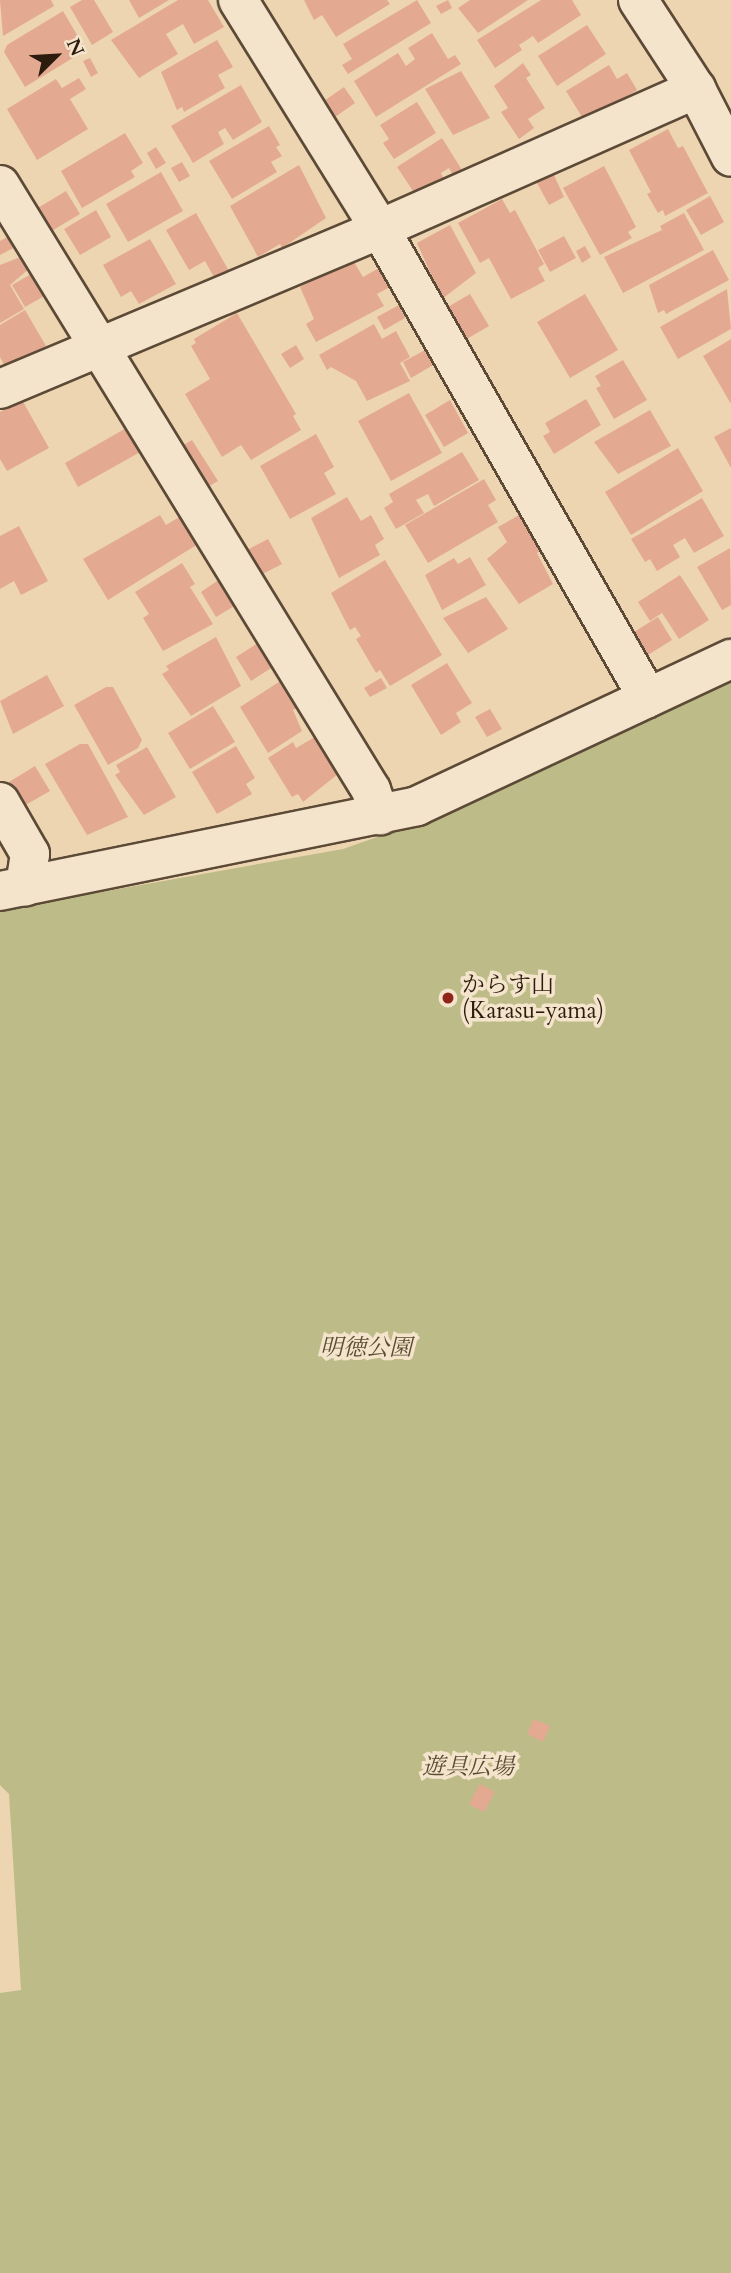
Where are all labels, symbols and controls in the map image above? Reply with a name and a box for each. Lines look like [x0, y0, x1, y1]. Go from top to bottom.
north arrow [21, 21, 91, 91]
text: N [60, 35, 90, 60]
place label: からす山 (Karasu-yama) [462, 971, 604, 1025]
marker: からす山 (Karasu-yama) [440, 990, 456, 1006]
park label: 明徳公園 [320, 1334, 412, 1362]
park label: 遊具広場 [422, 1753, 514, 1781]

